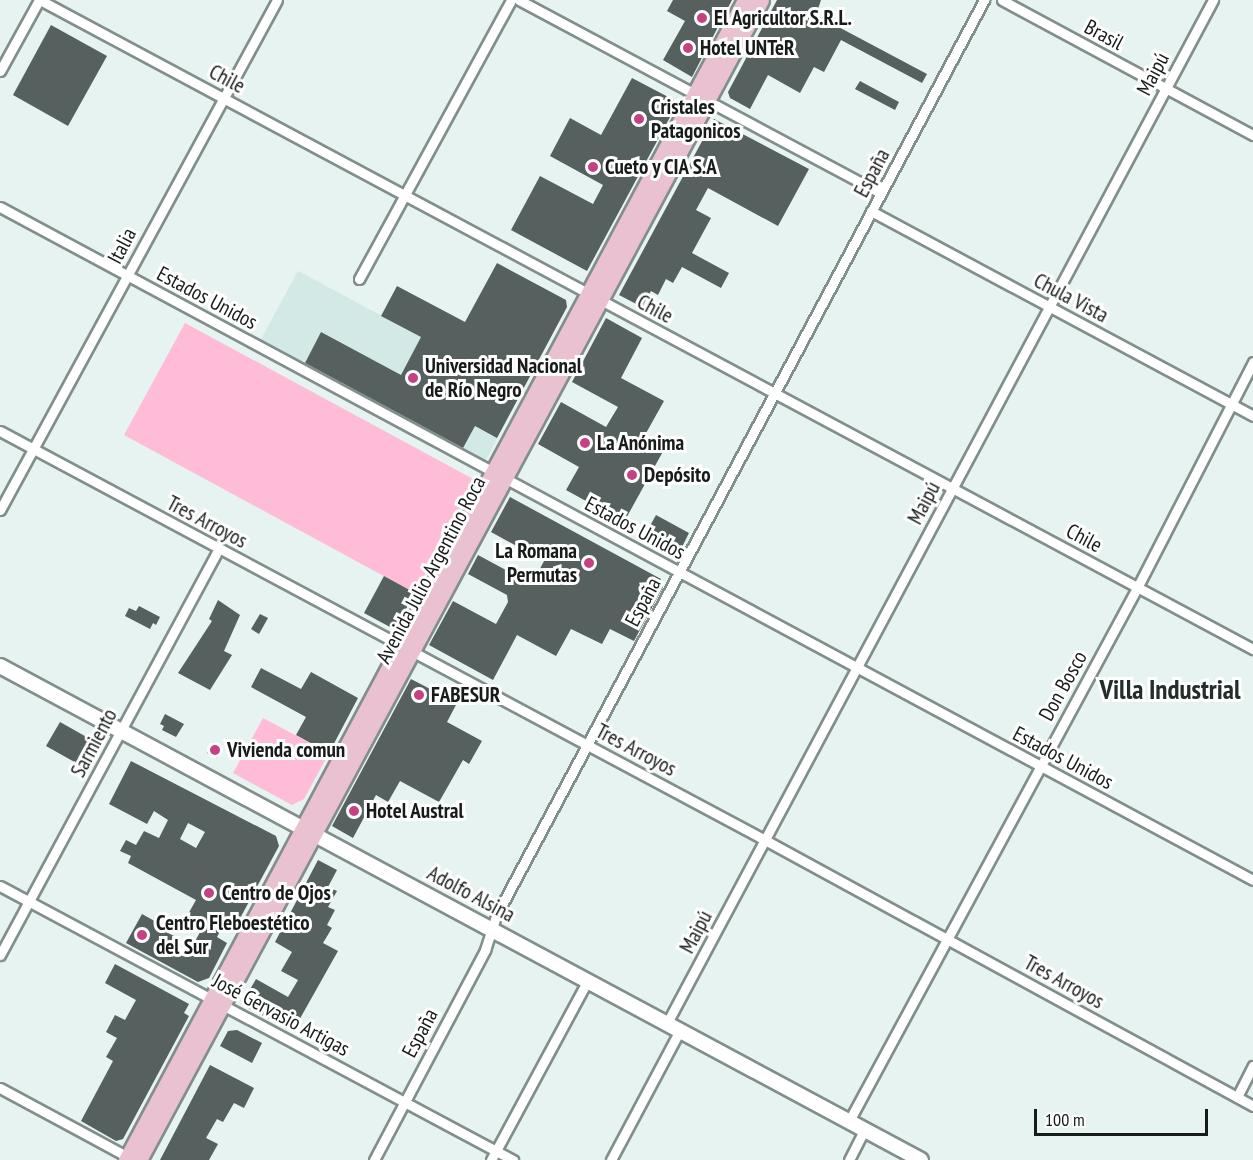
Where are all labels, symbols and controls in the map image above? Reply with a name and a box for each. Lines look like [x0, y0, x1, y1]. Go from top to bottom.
place label: El Agricultor S.R.L. [714, 5, 853, 31]
marker: El Agricultor S.R.L. [695, 11, 709, 25]
street label: Brasil [1080, 14, 1128, 56]
place label: Hotel UNTeR [700, 35, 794, 61]
marker: Hotel UNTeR [681, 41, 695, 55]
street label: Maipú [1131, 48, 1175, 100]
street label: Chile [205, 59, 249, 99]
place label: Cristales Patagonicos [651, 94, 741, 144]
marker: Cristales Patagonicos [632, 112, 646, 126]
street label: España [849, 144, 895, 202]
place label: Cueto y CIA S.A [605, 154, 719, 180]
marker: Cueto y CIA S.A [586, 160, 600, 174]
street label: Italia [102, 224, 142, 268]
street label: Estados Unidos [153, 261, 261, 335]
street label: Chula Vista [1029, 268, 1113, 328]
street label: Chile [633, 289, 677, 329]
place label: Universidad Nacional de Río Negro [425, 353, 582, 403]
marker: Universidad Nacional de Río Negro [406, 371, 420, 385]
place label: La Anónima [597, 430, 685, 456]
marker: La Anónima [578, 436, 592, 450]
place label: Depósito [644, 462, 710, 488]
marker: Depósito [625, 468, 639, 482]
street label: Avenida Julio Argentino Roca [371, 472, 491, 668]
street label: Maipú [902, 477, 946, 529]
street label: Tres Arroyos [162, 490, 252, 554]
street label: Estados Unidos [581, 491, 689, 565]
street label: Chile [1062, 518, 1106, 558]
place label: La Romana Permutas [495, 538, 577, 588]
marker: La Romana Permutas [582, 556, 596, 570]
street label: España [620, 573, 666, 631]
street label: Don Bosco [1034, 647, 1092, 725]
district label: Villa Industrial [1099, 674, 1241, 706]
place label: FABESUR [431, 682, 500, 708]
marker: FABESUR [412, 688, 426, 702]
street label: Sarmiento [66, 704, 122, 782]
street label: Tres Arroyos [591, 718, 681, 782]
street label: Estados Unidos [1009, 721, 1117, 795]
place label: Vivienda comun [227, 737, 345, 763]
marker: Vivienda comun [208, 743, 222, 757]
place label: Hotel Austral [366, 798, 464, 824]
marker: Hotel Austral [347, 804, 361, 818]
street label: Adolfo Alsina [423, 860, 519, 928]
place label: Centro de Ojos [222, 880, 331, 906]
marker: Centro de Ojos [200, 884, 218, 902]
street label: Maipú [674, 906, 718, 958]
place label: Centro Fleboestético del Sur [156, 910, 310, 960]
marker: Centro Fleboestético del Sur [133, 926, 151, 944]
street label: Tres Arroyos [1019, 950, 1109, 1014]
street label: José Gervasio Artigas [208, 968, 354, 1062]
street label: España [397, 1004, 443, 1062]
scale bar [1037, 1097, 1211, 1135]
text: 100 m [1045, 1108, 1085, 1131]

